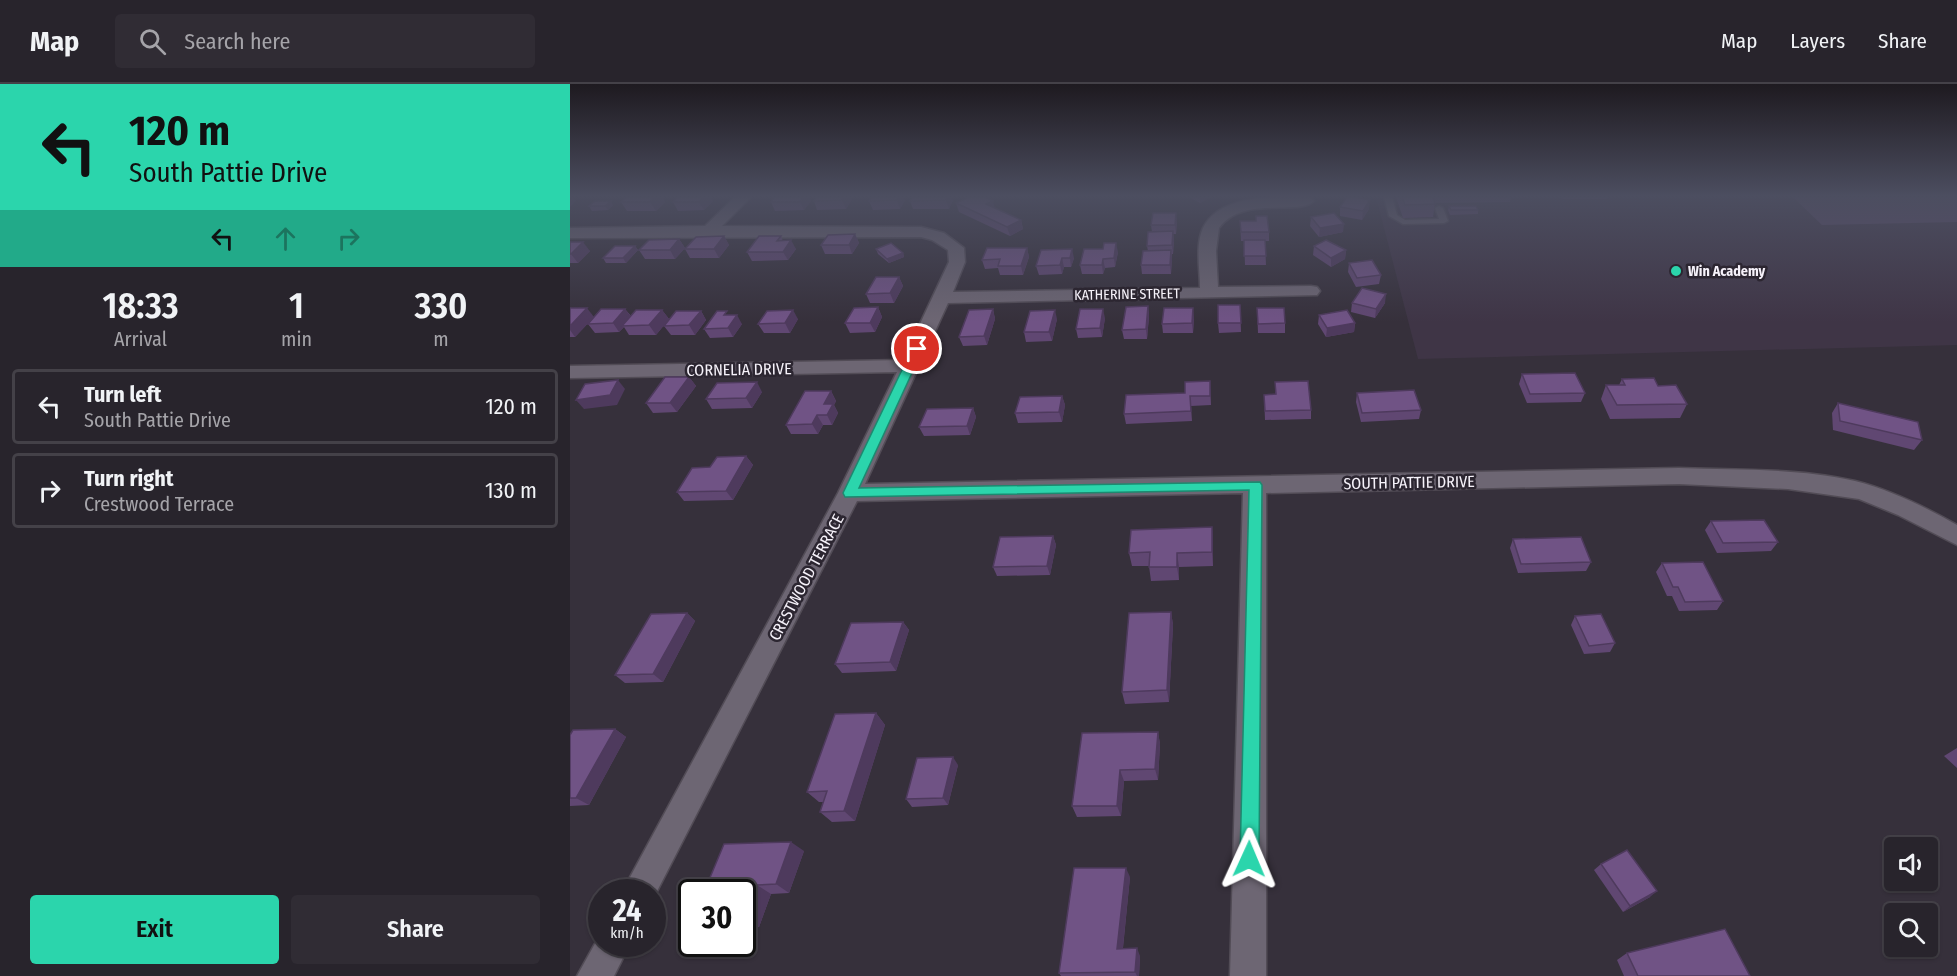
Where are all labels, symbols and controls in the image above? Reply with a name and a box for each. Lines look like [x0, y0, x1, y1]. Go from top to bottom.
search box [115, 14, 535, 68]
text: Map [30, 25, 79, 58]
icon: search [136, 25, 169, 58]
text: Search here [184, 28, 290, 55]
text: Map [1721, 28, 1757, 54]
text: Layers [1790, 28, 1845, 54]
text: Share [1878, 28, 1927, 54]
text: 120 m [129, 106, 230, 156]
icon: left [30, 108, 108, 186]
text: South Pattie Drive [129, 157, 327, 189]
icon: left [206, 222, 239, 255]
icon: ahead [269, 222, 302, 255]
icon: right [332, 222, 365, 255]
place label: Win Academy [1688, 263, 1766, 280]
marker: Win Academy [1669, 264, 1683, 278]
text: 18:33 [102, 284, 179, 328]
text: 1 [289, 284, 304, 328]
text: 330 [414, 284, 468, 328]
street label: KATHERINE STREET [1074, 285, 1180, 304]
pin [891, 323, 942, 374]
text: Arrival [114, 327, 167, 351]
text: min [281, 327, 312, 351]
text: m [433, 327, 449, 351]
icon: arrive [900, 332, 933, 365]
street label: CORNELIA DRIVE [686, 359, 792, 380]
text: Turn left [84, 381, 162, 408]
icon: left [33, 390, 66, 423]
text: 120 m [485, 393, 537, 420]
text: South Pattie Drive [84, 408, 231, 432]
text: Turn right [84, 465, 173, 492]
street label: SOUTH PATTIE DRIVE [1343, 472, 1475, 493]
icon: right [33, 474, 66, 507]
text: 130 m [485, 477, 537, 504]
text: Crestwood Terrace [84, 492, 234, 516]
street label: CRESTWOOD TERRACE [765, 511, 848, 644]
position arrow [1217, 827, 1281, 891]
map controls [1884, 837, 1938, 957]
button: sound [1884, 837, 1938, 891]
speed limit sign: 30 [678, 879, 756, 957]
text: 24 [613, 893, 641, 929]
button: Exit [30, 895, 279, 964]
button: Share [291, 895, 540, 964]
button: search [1884, 903, 1938, 957]
text: km/h [610, 924, 644, 942]

